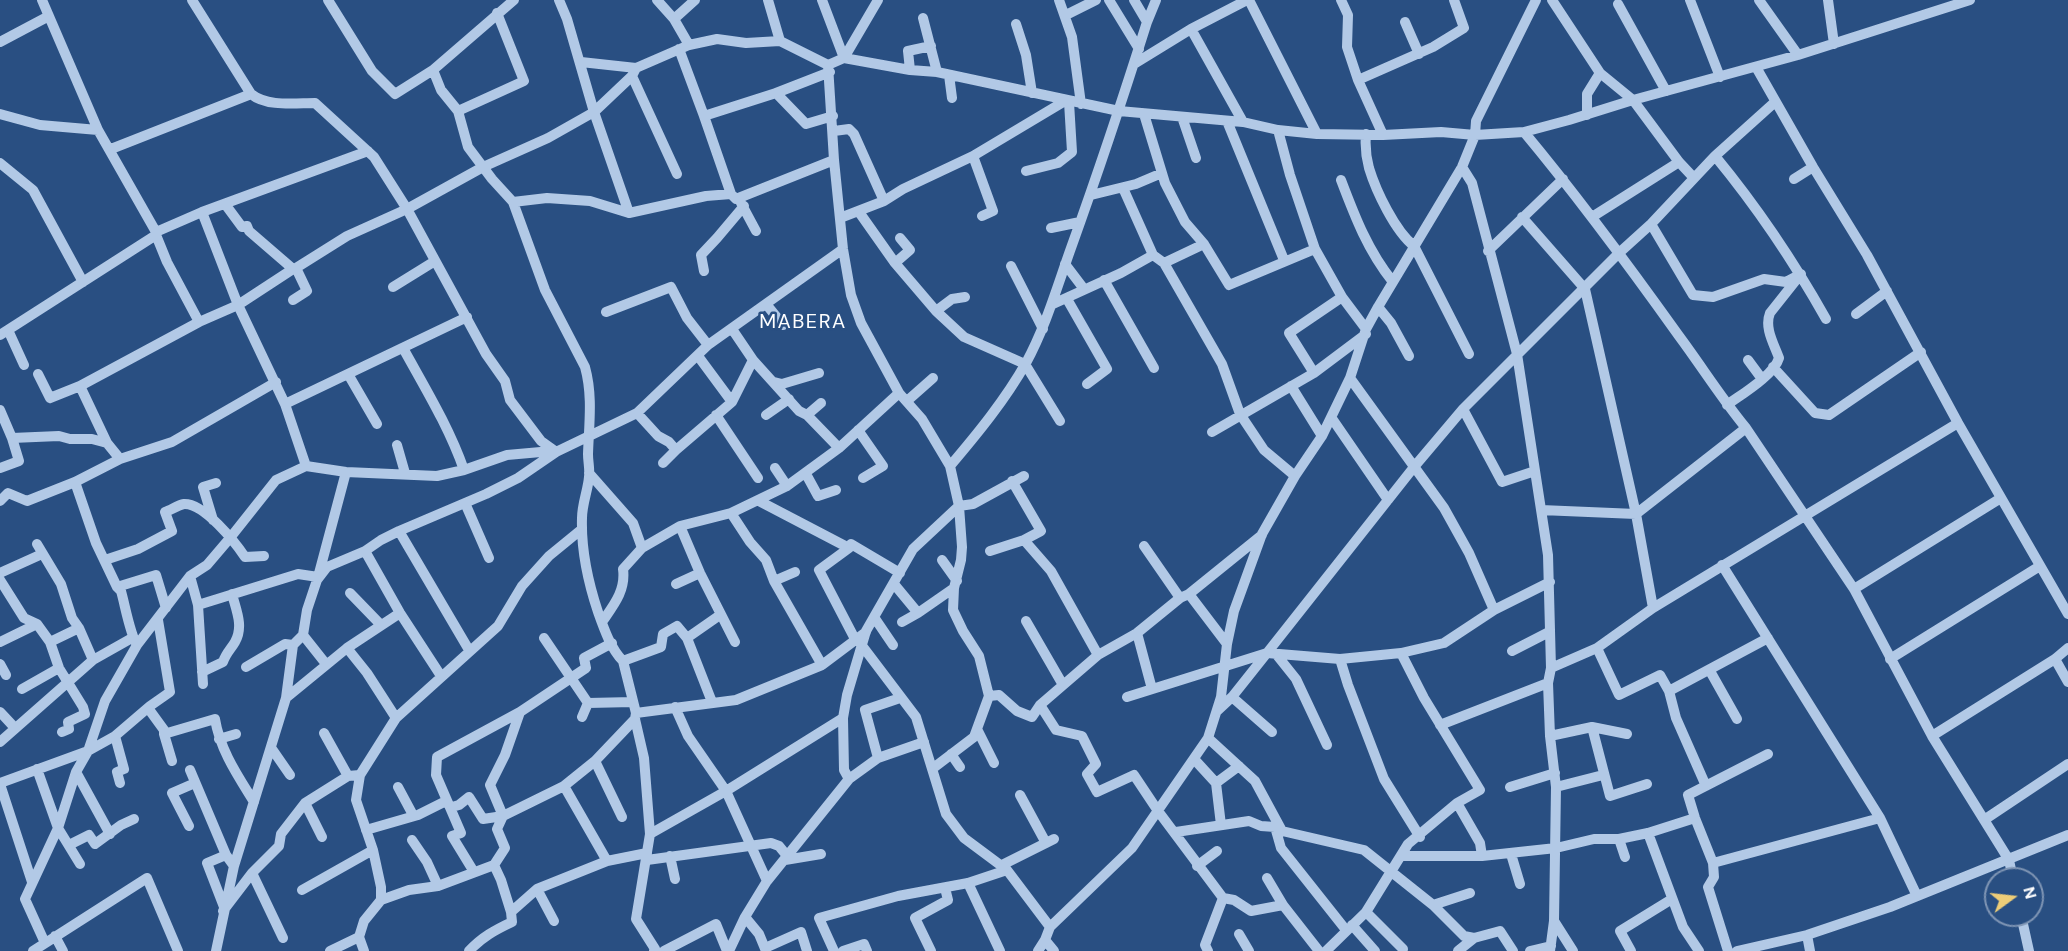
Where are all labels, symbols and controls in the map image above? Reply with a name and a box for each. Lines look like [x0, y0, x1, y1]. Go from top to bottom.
district label: MABERA [759, 311, 847, 335]
north arrow [1984, 867, 2044, 927]
text: N [2018, 884, 2042, 901]

